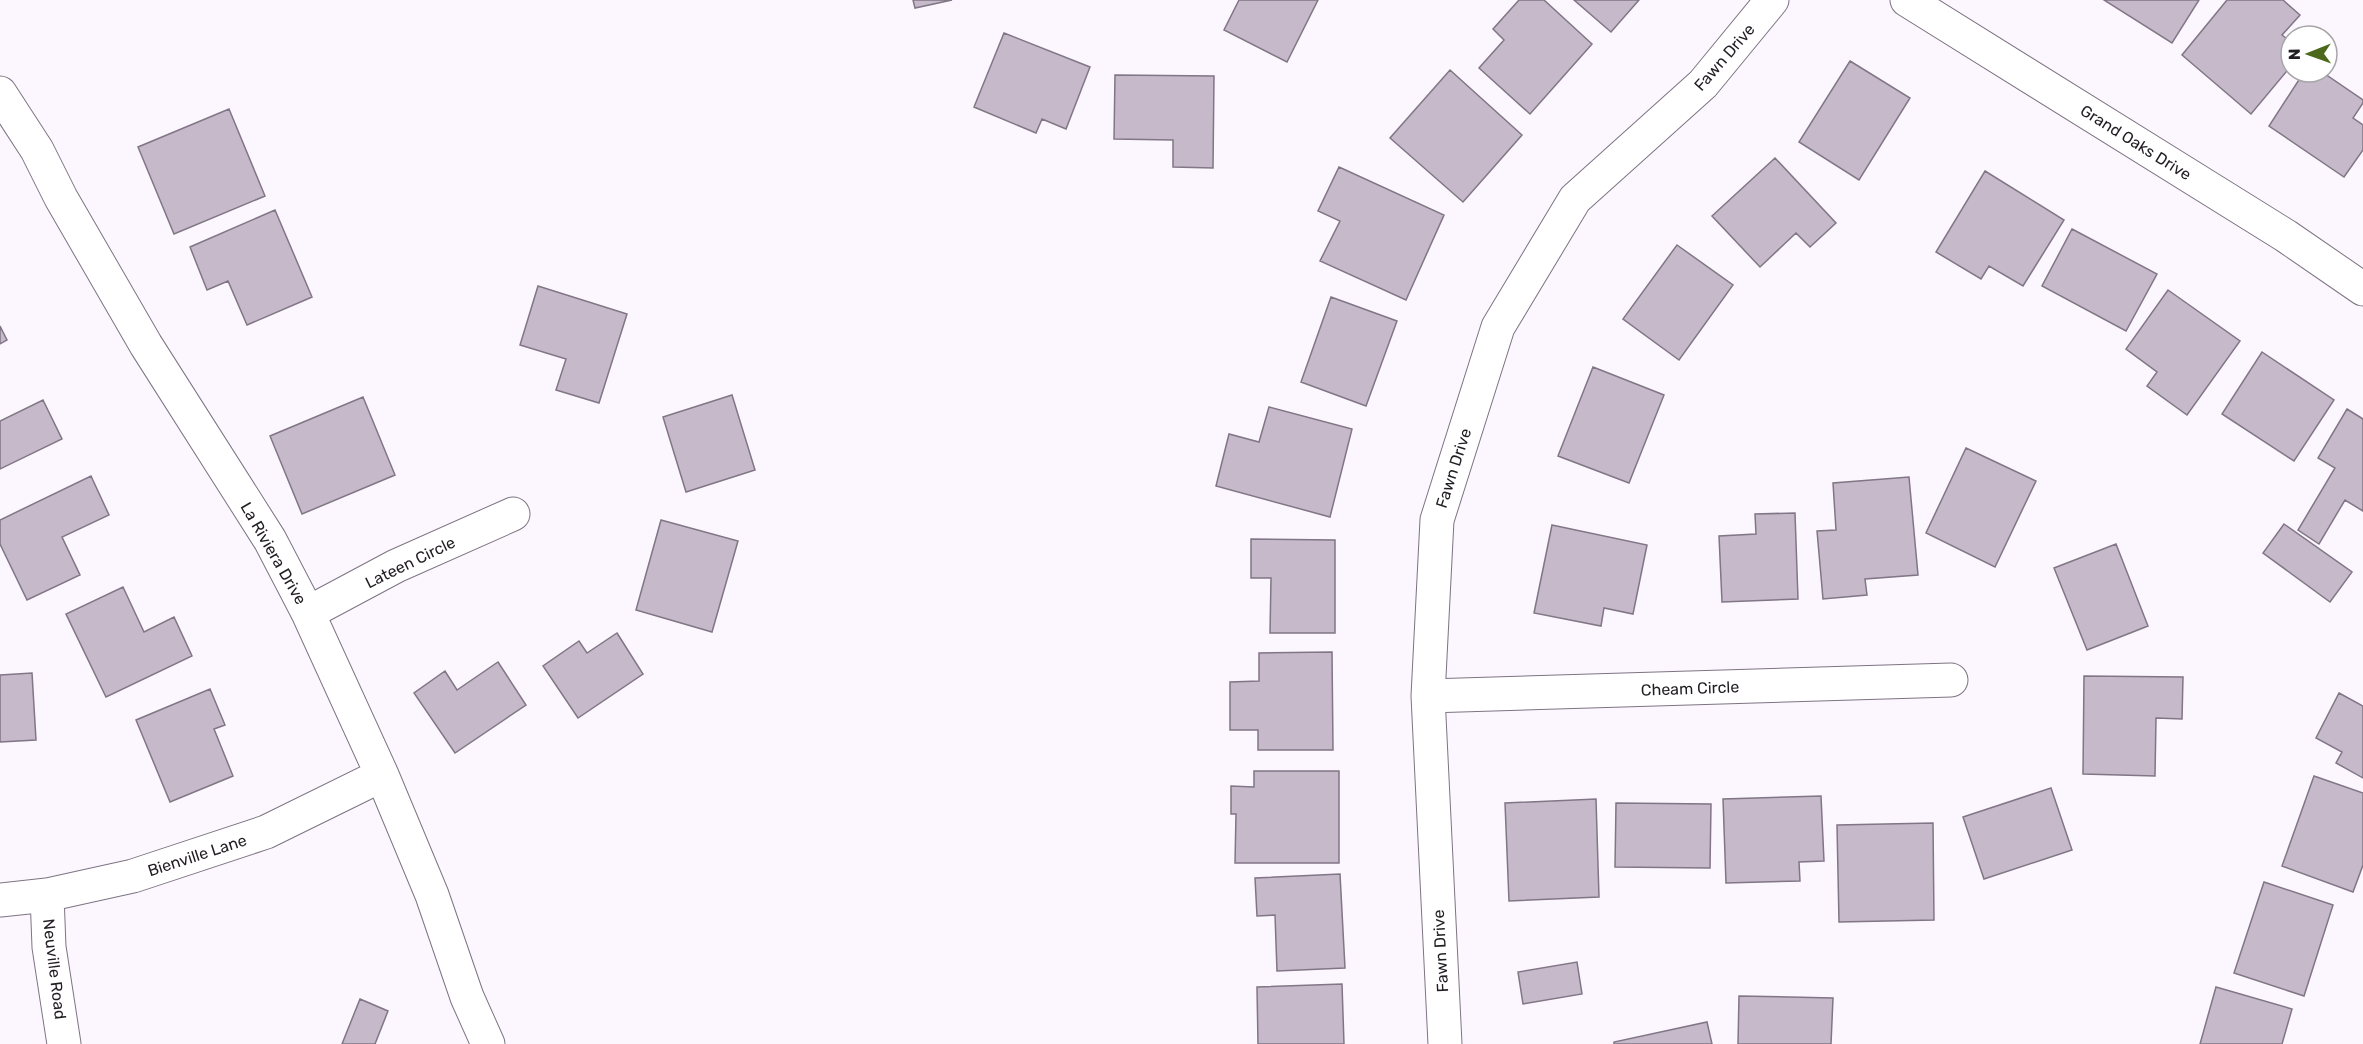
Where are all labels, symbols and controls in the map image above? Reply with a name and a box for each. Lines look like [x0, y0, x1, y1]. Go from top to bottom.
street label: Fawn Drive [1690, 20, 1759, 95]
north arrow [2279, 24, 2339, 84]
text: N [2285, 48, 2304, 60]
street label: Grand Oaks Drive [2077, 101, 2195, 184]
street label: Fawn Drive [1432, 426, 1475, 510]
street label: La Riviera Drive [237, 499, 311, 608]
street label: Lateen Circle [362, 532, 458, 592]
street label: Cheam Circle [1640, 677, 1740, 700]
street label: Bienville Lane [145, 831, 249, 880]
street label: Fawn Drive [1429, 909, 1452, 993]
street label: Neuville Road [39, 918, 70, 1020]

